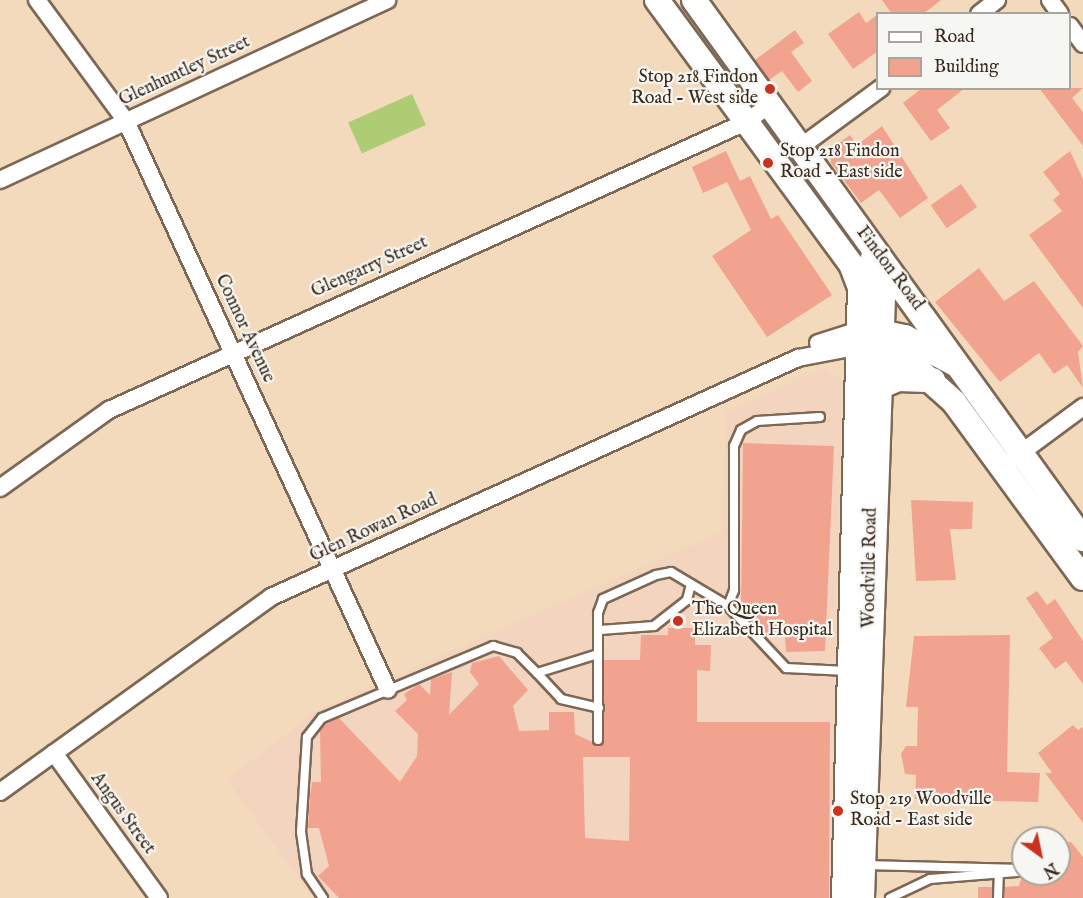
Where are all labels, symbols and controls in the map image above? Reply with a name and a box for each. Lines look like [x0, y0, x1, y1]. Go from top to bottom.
legend [876, 12, 1071, 90]
text: Road [934, 26, 975, 49]
street label: Glenhuntley Street [116, 32, 254, 112]
text: Building [934, 56, 999, 79]
place label: Stop 218 Findon Road - West side [631, 68, 758, 110]
marker: Stop 218 Findon Road - West side [763, 82, 777, 96]
place label: Stop 218 Findon Road - East side [780, 142, 903, 184]
marker: Stop 218 Findon Road - East side [761, 156, 775, 170]
street label: Findon Road [851, 223, 927, 315]
street label: Glengarry Street [308, 233, 432, 303]
street label: Connor Avenue [210, 271, 278, 387]
street label: Glen Rowan Road [307, 490, 441, 568]
street label: Woodville Road [859, 508, 883, 628]
place label: The Queen Elizabeth Hospital [692, 600, 832, 642]
marker: The Queen Elizabeth Hospital [669, 612, 687, 630]
street label: Angus Street [85, 769, 159, 859]
place label: Stop 219 Woodville Road - East side [850, 790, 992, 832]
marker: Stop 219 Woodville Road - East side [831, 804, 845, 818]
north arrow [1011, 826, 1071, 886]
text: N [1038, 857, 1061, 882]

